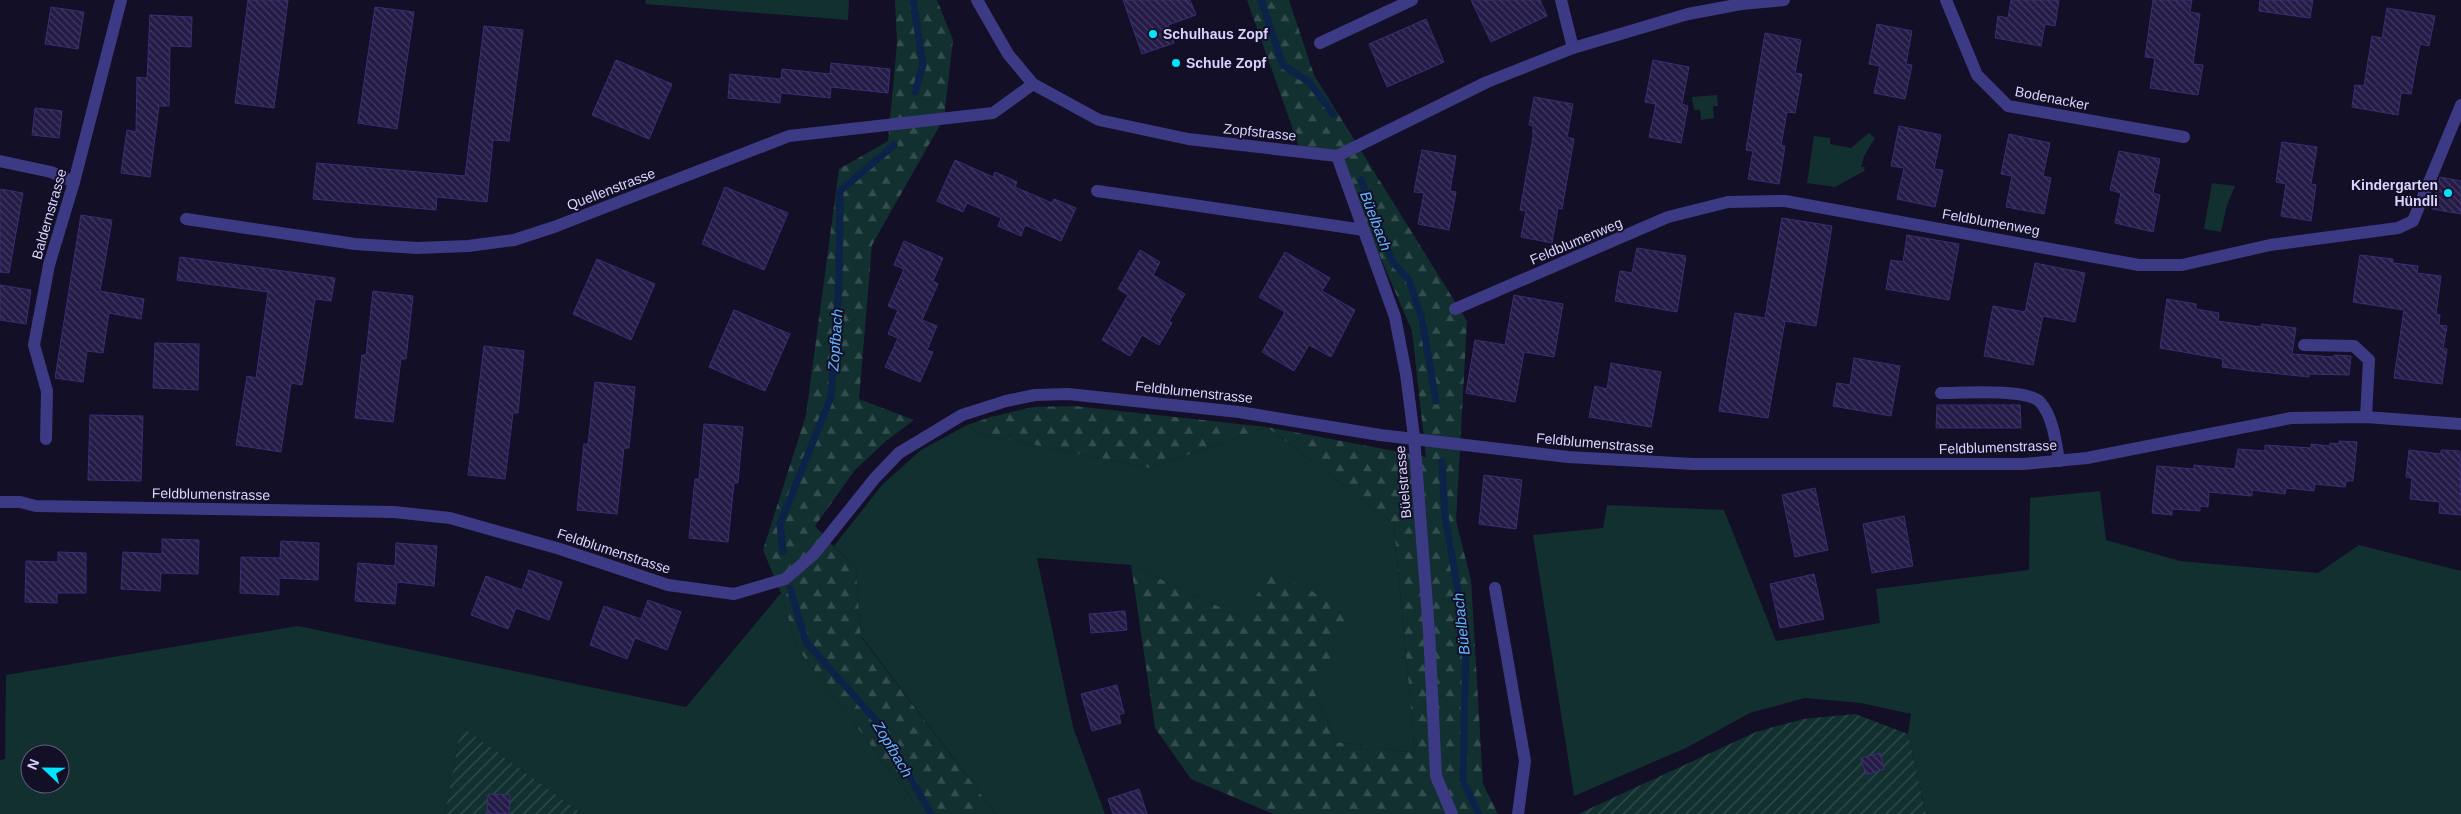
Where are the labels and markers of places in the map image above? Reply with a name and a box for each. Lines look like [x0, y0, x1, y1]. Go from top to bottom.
place label: Schulhaus Zopf [1163, 26, 1268, 42]
marker: Schulhaus Zopf [1147, 28, 1159, 40]
place label: Schule Zopf [1186, 55, 1266, 71]
marker: Schule Zopf [1170, 57, 1182, 69]
place label: Kindergarten Hündli [2351, 177, 2438, 209]
marker: Kindergarten Hündli [2442, 187, 2454, 199]

